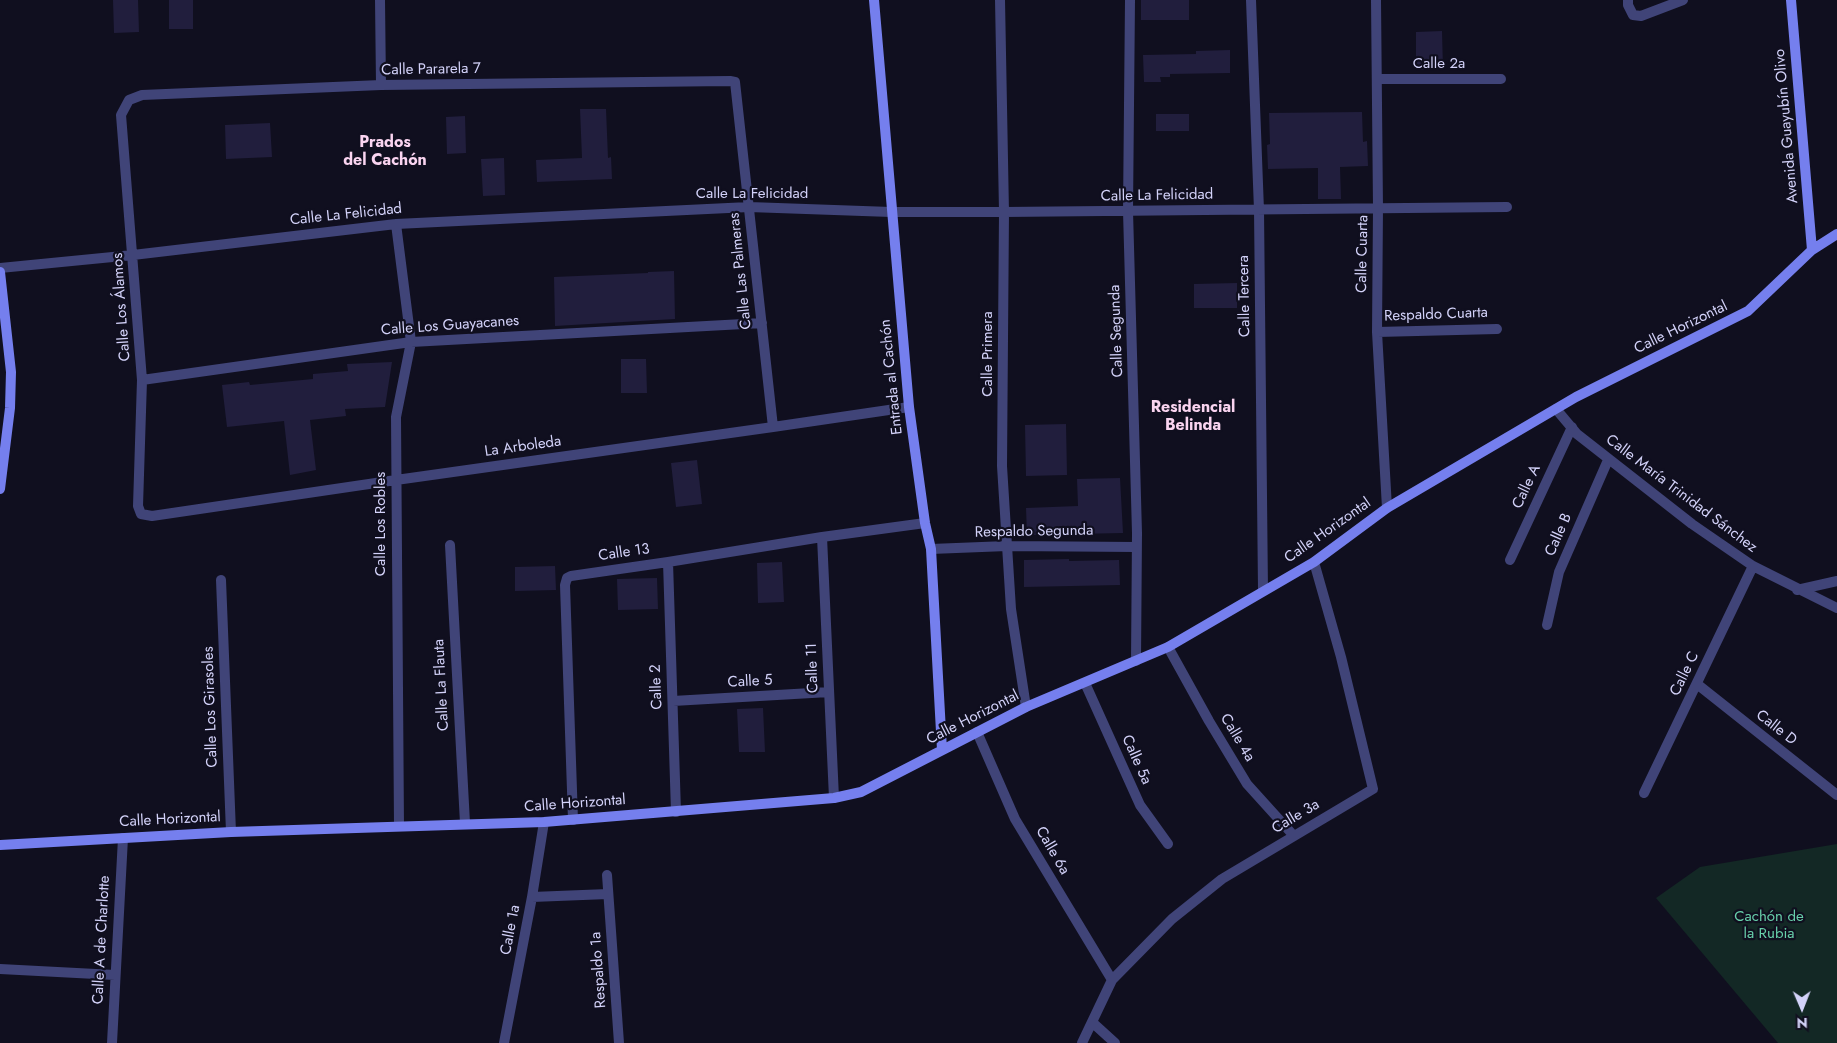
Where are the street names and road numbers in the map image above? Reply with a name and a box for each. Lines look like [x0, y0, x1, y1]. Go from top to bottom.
street label: Avenida Guayubín Olivo [1771, 48, 1803, 204]
street label: Calle 2a [1413, 55, 1465, 73]
street label: Calle Pararela 7 [381, 60, 481, 80]
street label: Calle La Felicidad [696, 185, 808, 203]
street label: Calle La Felicidad [1101, 186, 1213, 206]
street label: Calle La Felicidad [289, 200, 403, 230]
street label: Calle Las Palmeras [726, 212, 756, 330]
street label: Calle Cuarta [1353, 215, 1373, 293]
street label: Calle Los Álamos [109, 252, 135, 362]
street label: Calle Tercera [1235, 255, 1255, 337]
street label: Calle Segunda [1106, 284, 1128, 378]
street label: Calle Horizontal [1631, 298, 1731, 358]
street label: Respaldo Cuarta [1384, 304, 1488, 326]
street label: Calle Primera [979, 311, 997, 397]
street label: Calle Los Guayacanes [380, 312, 520, 340]
street label: Entrada al Cachón [877, 318, 907, 436]
street label: Calle María Trinidad Sánchez [1602, 431, 1760, 557]
street label: La Arboleda [484, 433, 562, 461]
street label: Calle A [1509, 462, 1545, 512]
street label: Calle Los Robles [372, 472, 390, 576]
street label: Calle Horizontal [1281, 494, 1375, 568]
street label: Calle B [1542, 511, 1576, 559]
street label: Respaldo Segunda [975, 522, 1093, 542]
street label: Calle 13 [597, 541, 651, 565]
street label: Calle La Flauta [431, 639, 453, 731]
street label: Calle 11 [803, 643, 823, 693]
street label: Calle Los Girasoles [200, 646, 222, 768]
street label: Calle C [1667, 649, 1703, 699]
street label: Calle 2 [647, 664, 667, 710]
street label: Calle 5 [727, 672, 773, 692]
street label: Calle Horizontal [924, 687, 1022, 749]
street label: Calle D [1752, 706, 1800, 750]
street label: Calle 4a [1216, 711, 1258, 765]
street label: Calle 5a [1117, 732, 1155, 788]
street label: Calle Horizontal [524, 791, 626, 817]
street label: Calle 3a [1269, 796, 1323, 838]
street label: Calle Horizontal [119, 808, 221, 832]
street label: Calle 6a [1031, 824, 1073, 878]
street label: Calle A de Charlotte [90, 875, 114, 1005]
street label: Calle 1a [497, 903, 525, 957]
street label: Respaldo 1a [587, 931, 611, 1009]

